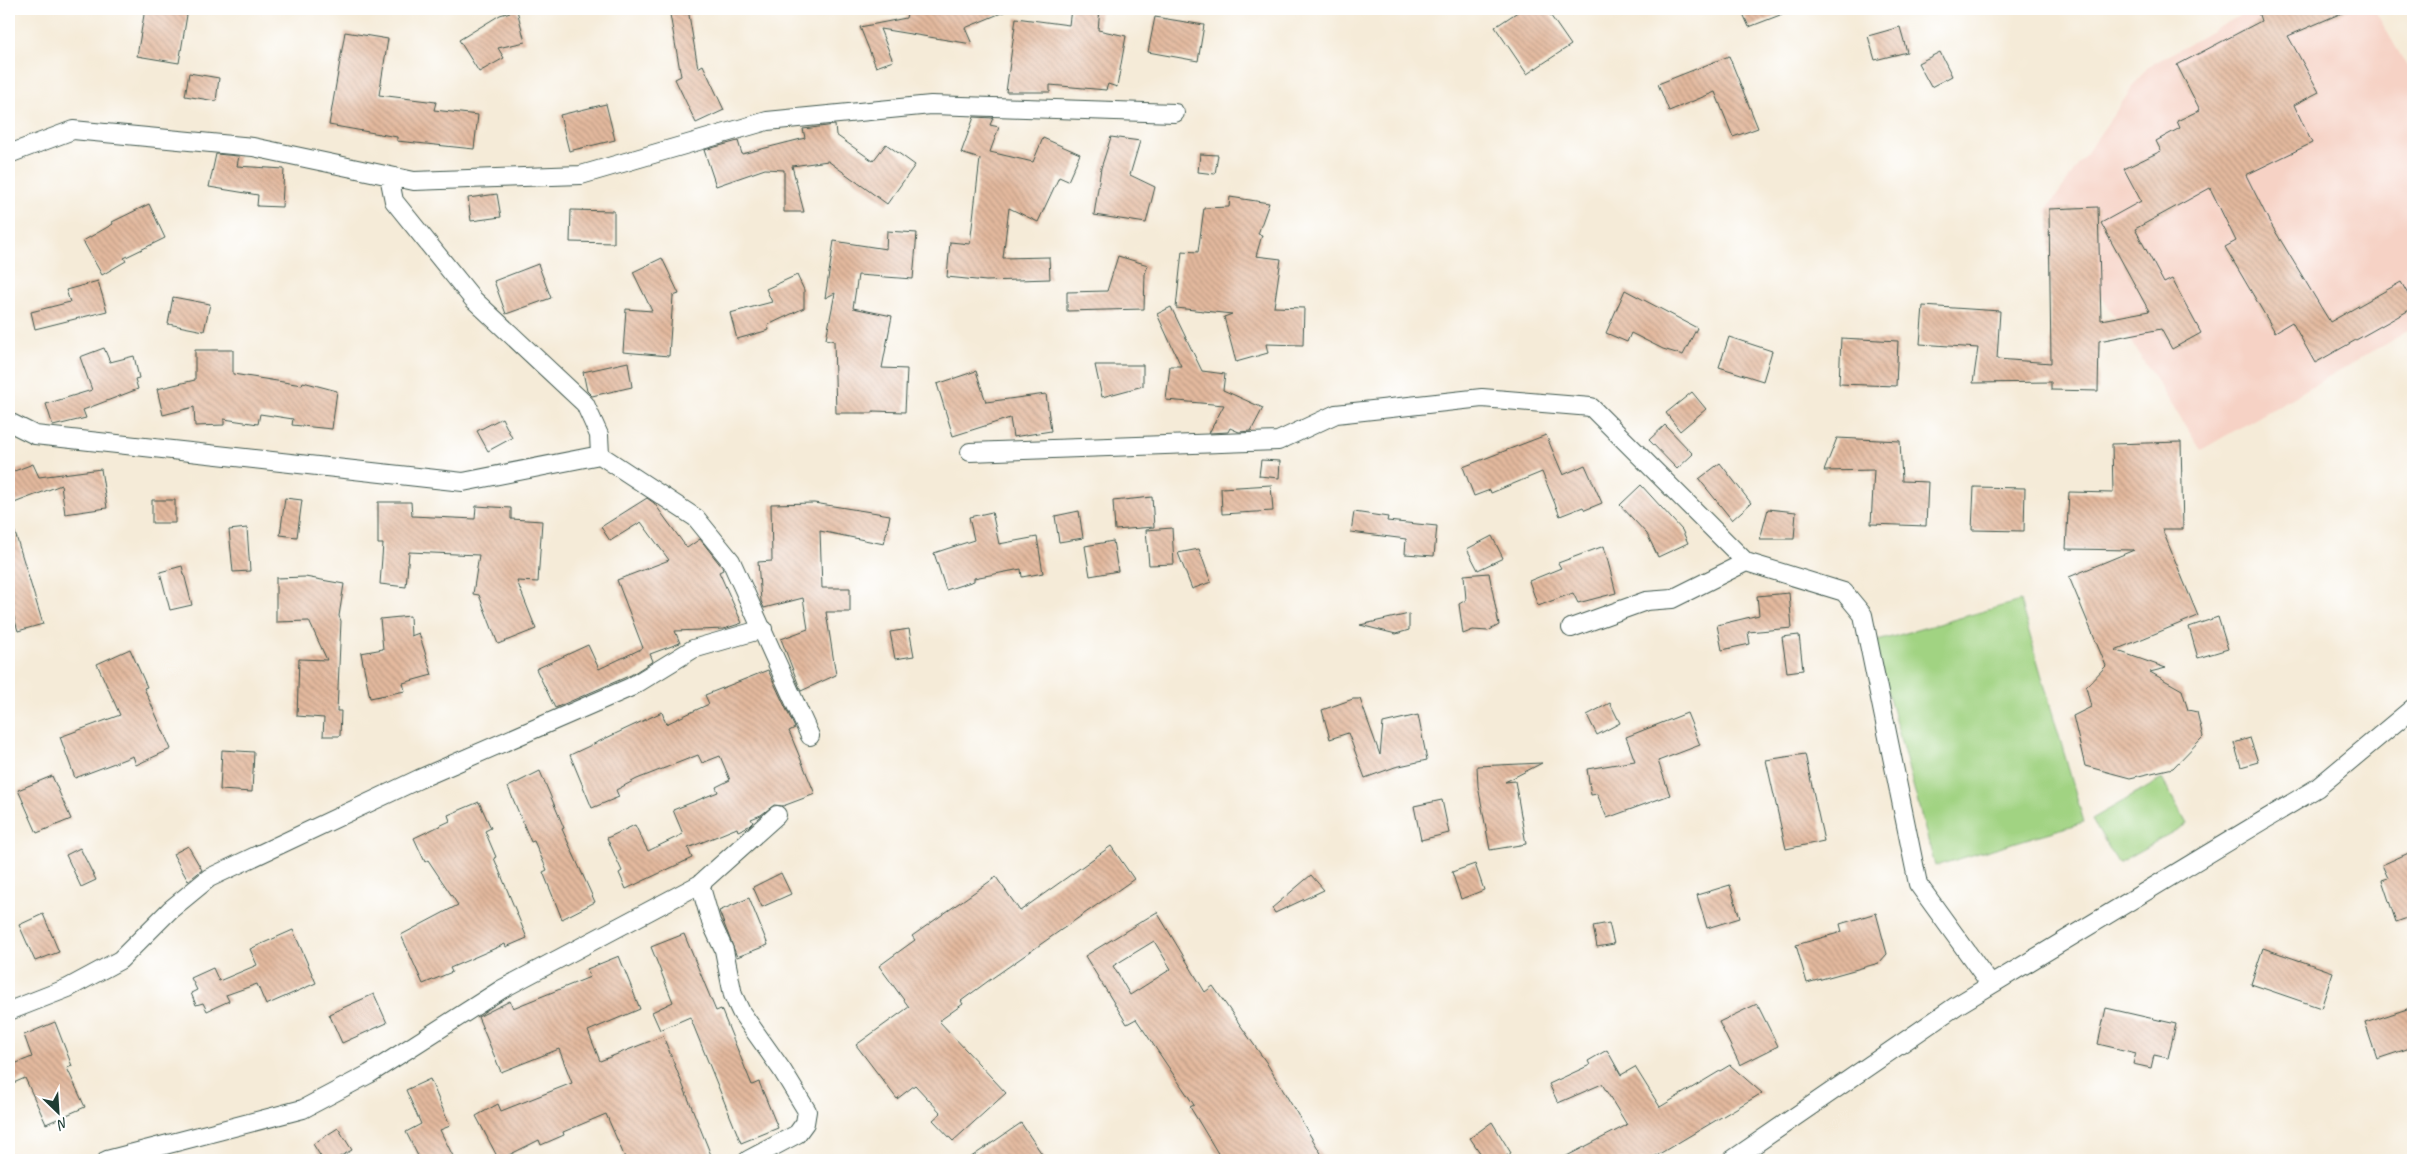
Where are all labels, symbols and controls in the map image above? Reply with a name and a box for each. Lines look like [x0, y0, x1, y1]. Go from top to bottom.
north arrow [32, 1086, 82, 1136]
text: N [54, 1114, 71, 1134]

